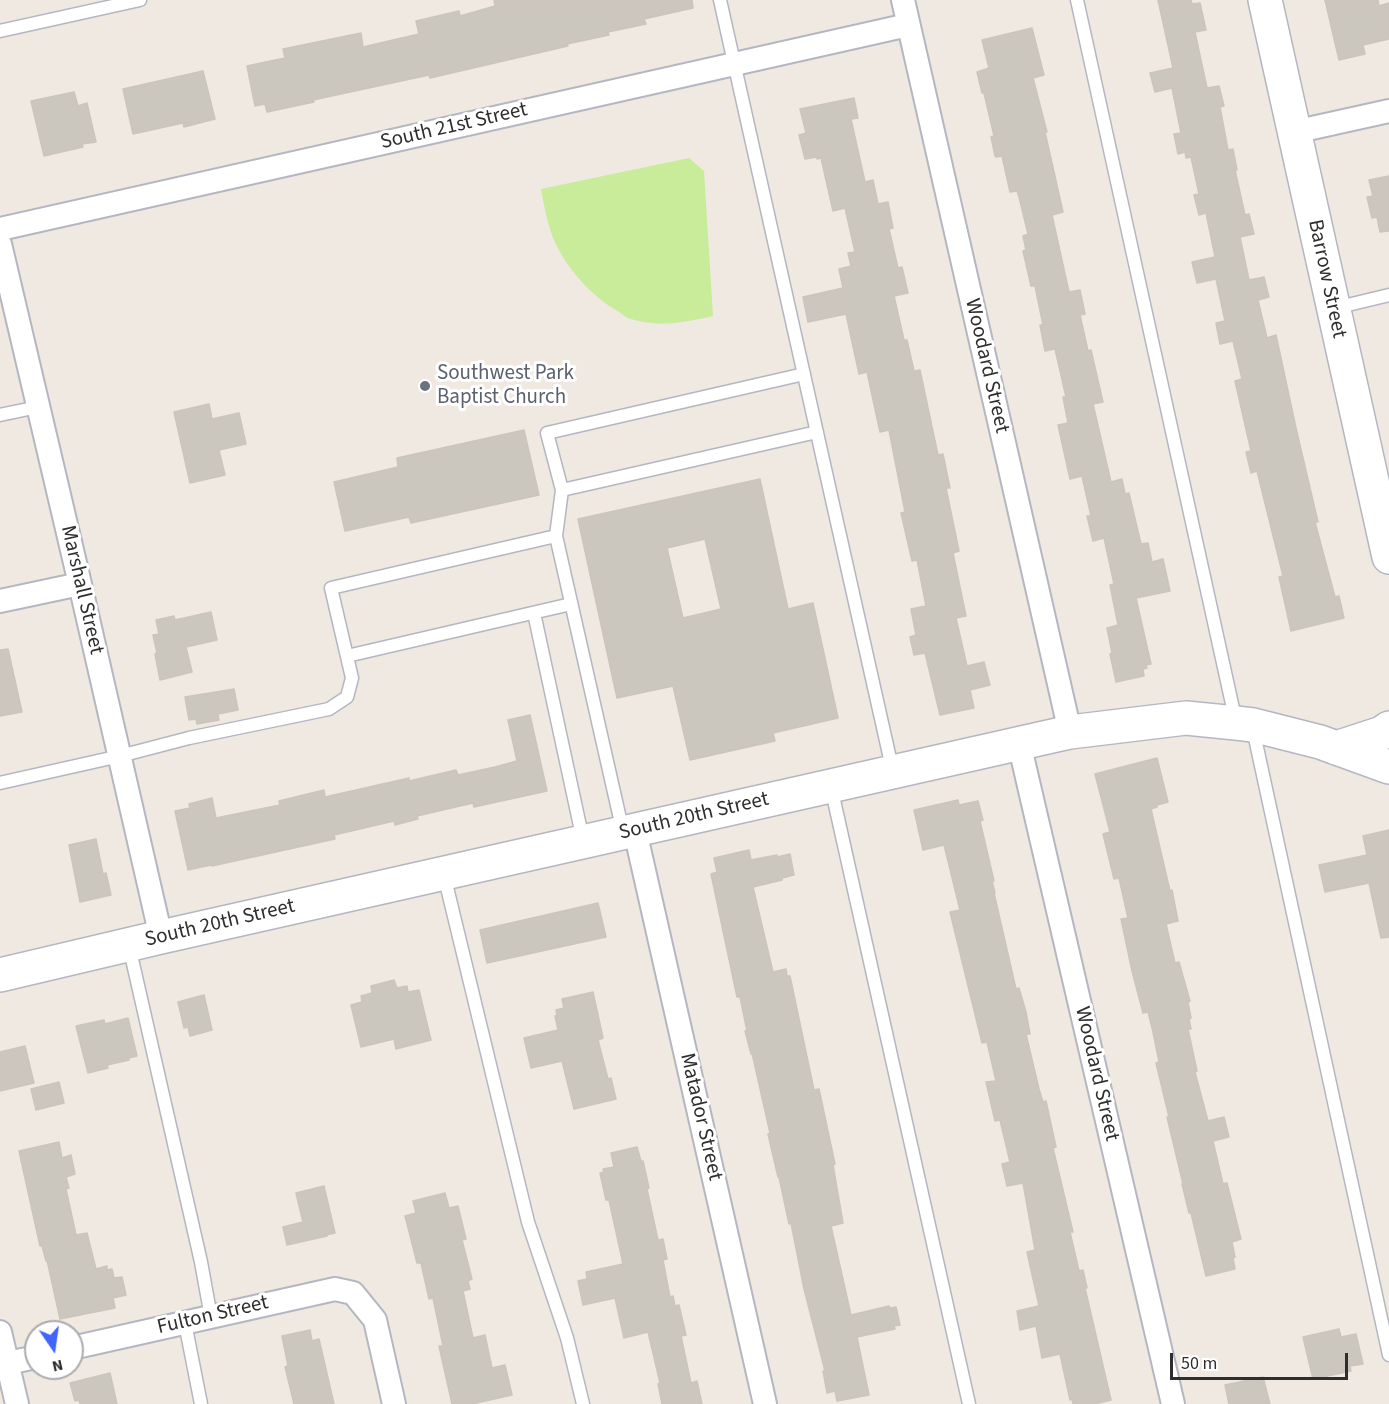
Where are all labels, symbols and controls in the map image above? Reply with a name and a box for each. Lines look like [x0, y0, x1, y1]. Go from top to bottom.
street label: South 21st Street [378, 98, 530, 156]
street label: Barrow Street [1301, 217, 1351, 341]
street label: Woodard Street [958, 296, 1014, 436]
place label: Southwest Park Baptist Church [437, 361, 574, 411]
marker: Southwest Park Baptist Church [418, 379, 432, 393]
street label: Marshall Street [54, 523, 108, 657]
street label: South 20th Street [617, 788, 771, 846]
street label: South 20th Street [143, 895, 297, 953]
street label: Woodard Street [1068, 1004, 1124, 1144]
street label: Matador Street [673, 1051, 727, 1183]
street label: Fulton Street [155, 1291, 271, 1341]
north arrow [24, 1320, 84, 1380]
scale bar [1173, 1341, 1352, 1379]
text: 50 m [1181, 1351, 1217, 1376]
text: N [50, 1354, 65, 1378]

